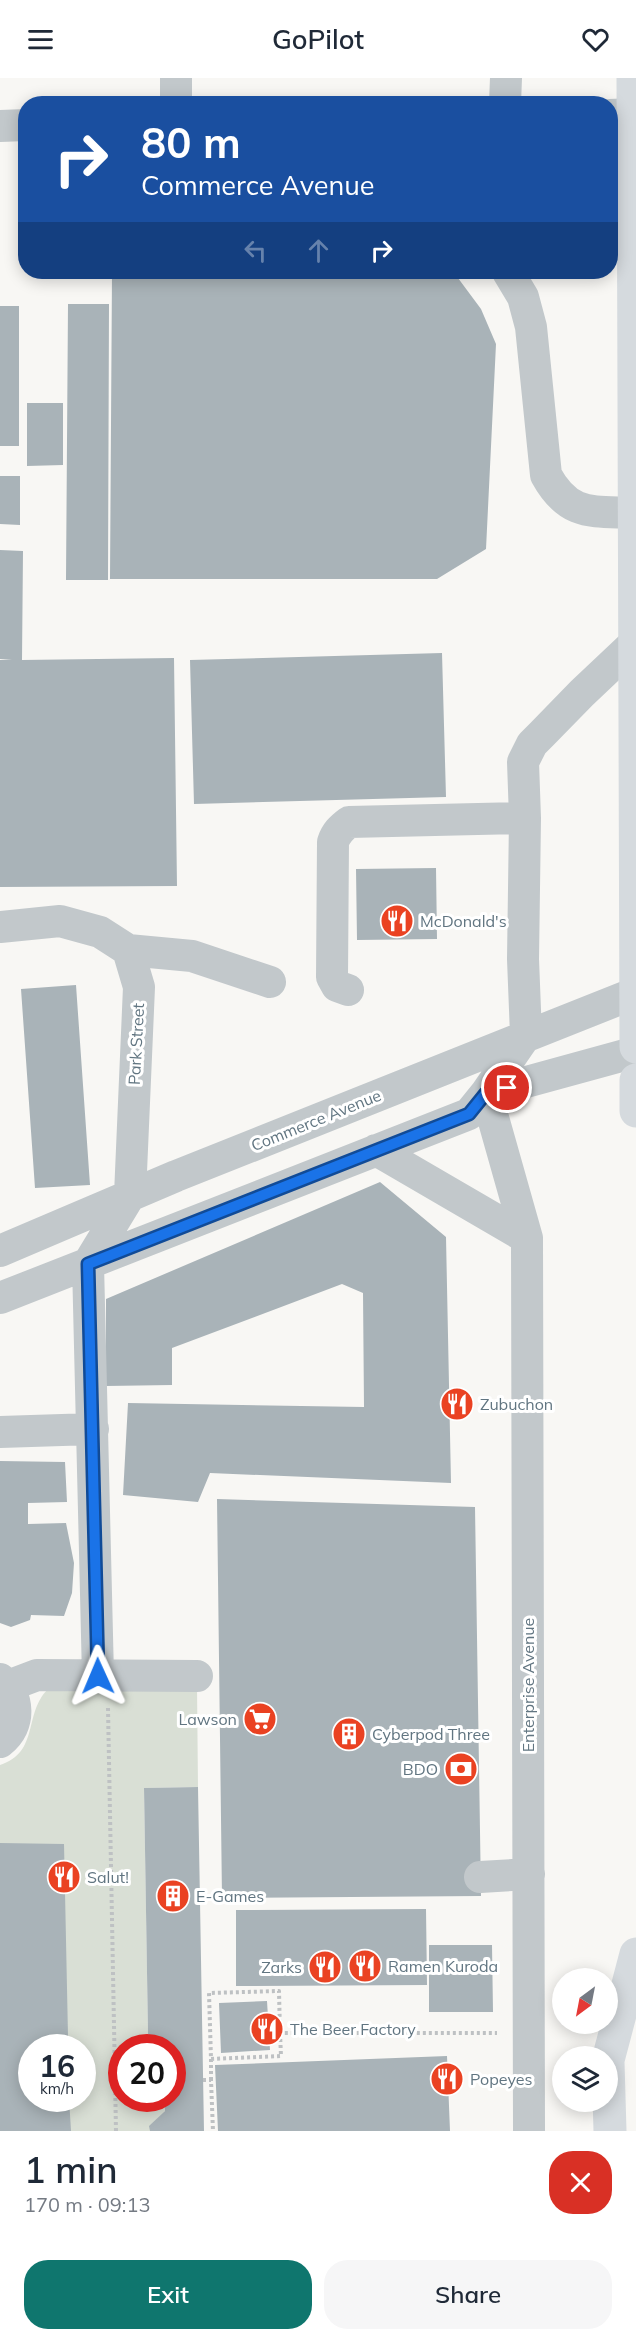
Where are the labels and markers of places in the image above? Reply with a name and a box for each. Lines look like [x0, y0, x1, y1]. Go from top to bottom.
restaurant icon: McDonald's [379, 903, 415, 939]
place label: McDonald's [420, 911, 507, 931]
pin [481, 1062, 532, 1113]
restaurant icon: Zubuchon [439, 1386, 475, 1422]
place label: Zubuchon [480, 1394, 553, 1414]
supermarket icon: Lawson [242, 1701, 278, 1737]
place label: Lawson [179, 1709, 237, 1729]
building icon: Cyberpod Three [331, 1716, 367, 1752]
place label: Cyberpod Three [372, 1724, 490, 1744]
bank icon: BDO [443, 1751, 479, 1787]
place label: BDO [403, 1759, 438, 1779]
restaurant icon: Salut! [46, 1859, 82, 1895]
place label: Salut! [87, 1867, 129, 1887]
building icon: E-Games [155, 1878, 191, 1914]
place label: E-Games [196, 1886, 264, 1906]
restaurant icon: Ramen Kuroda [347, 1948, 383, 1984]
restaurant icon: Zarks [307, 1949, 343, 1985]
place label: Ramen Kuroda [388, 1956, 498, 1976]
place label: Zarks [261, 1957, 302, 1977]
restaurant icon: The Beer Factory [249, 2011, 285, 2047]
place label: The Beer Factory [290, 2019, 416, 2039]
restaurant icon: Popeyes [429, 2061, 465, 2097]
place label: Popeyes [470, 2069, 532, 2089]

